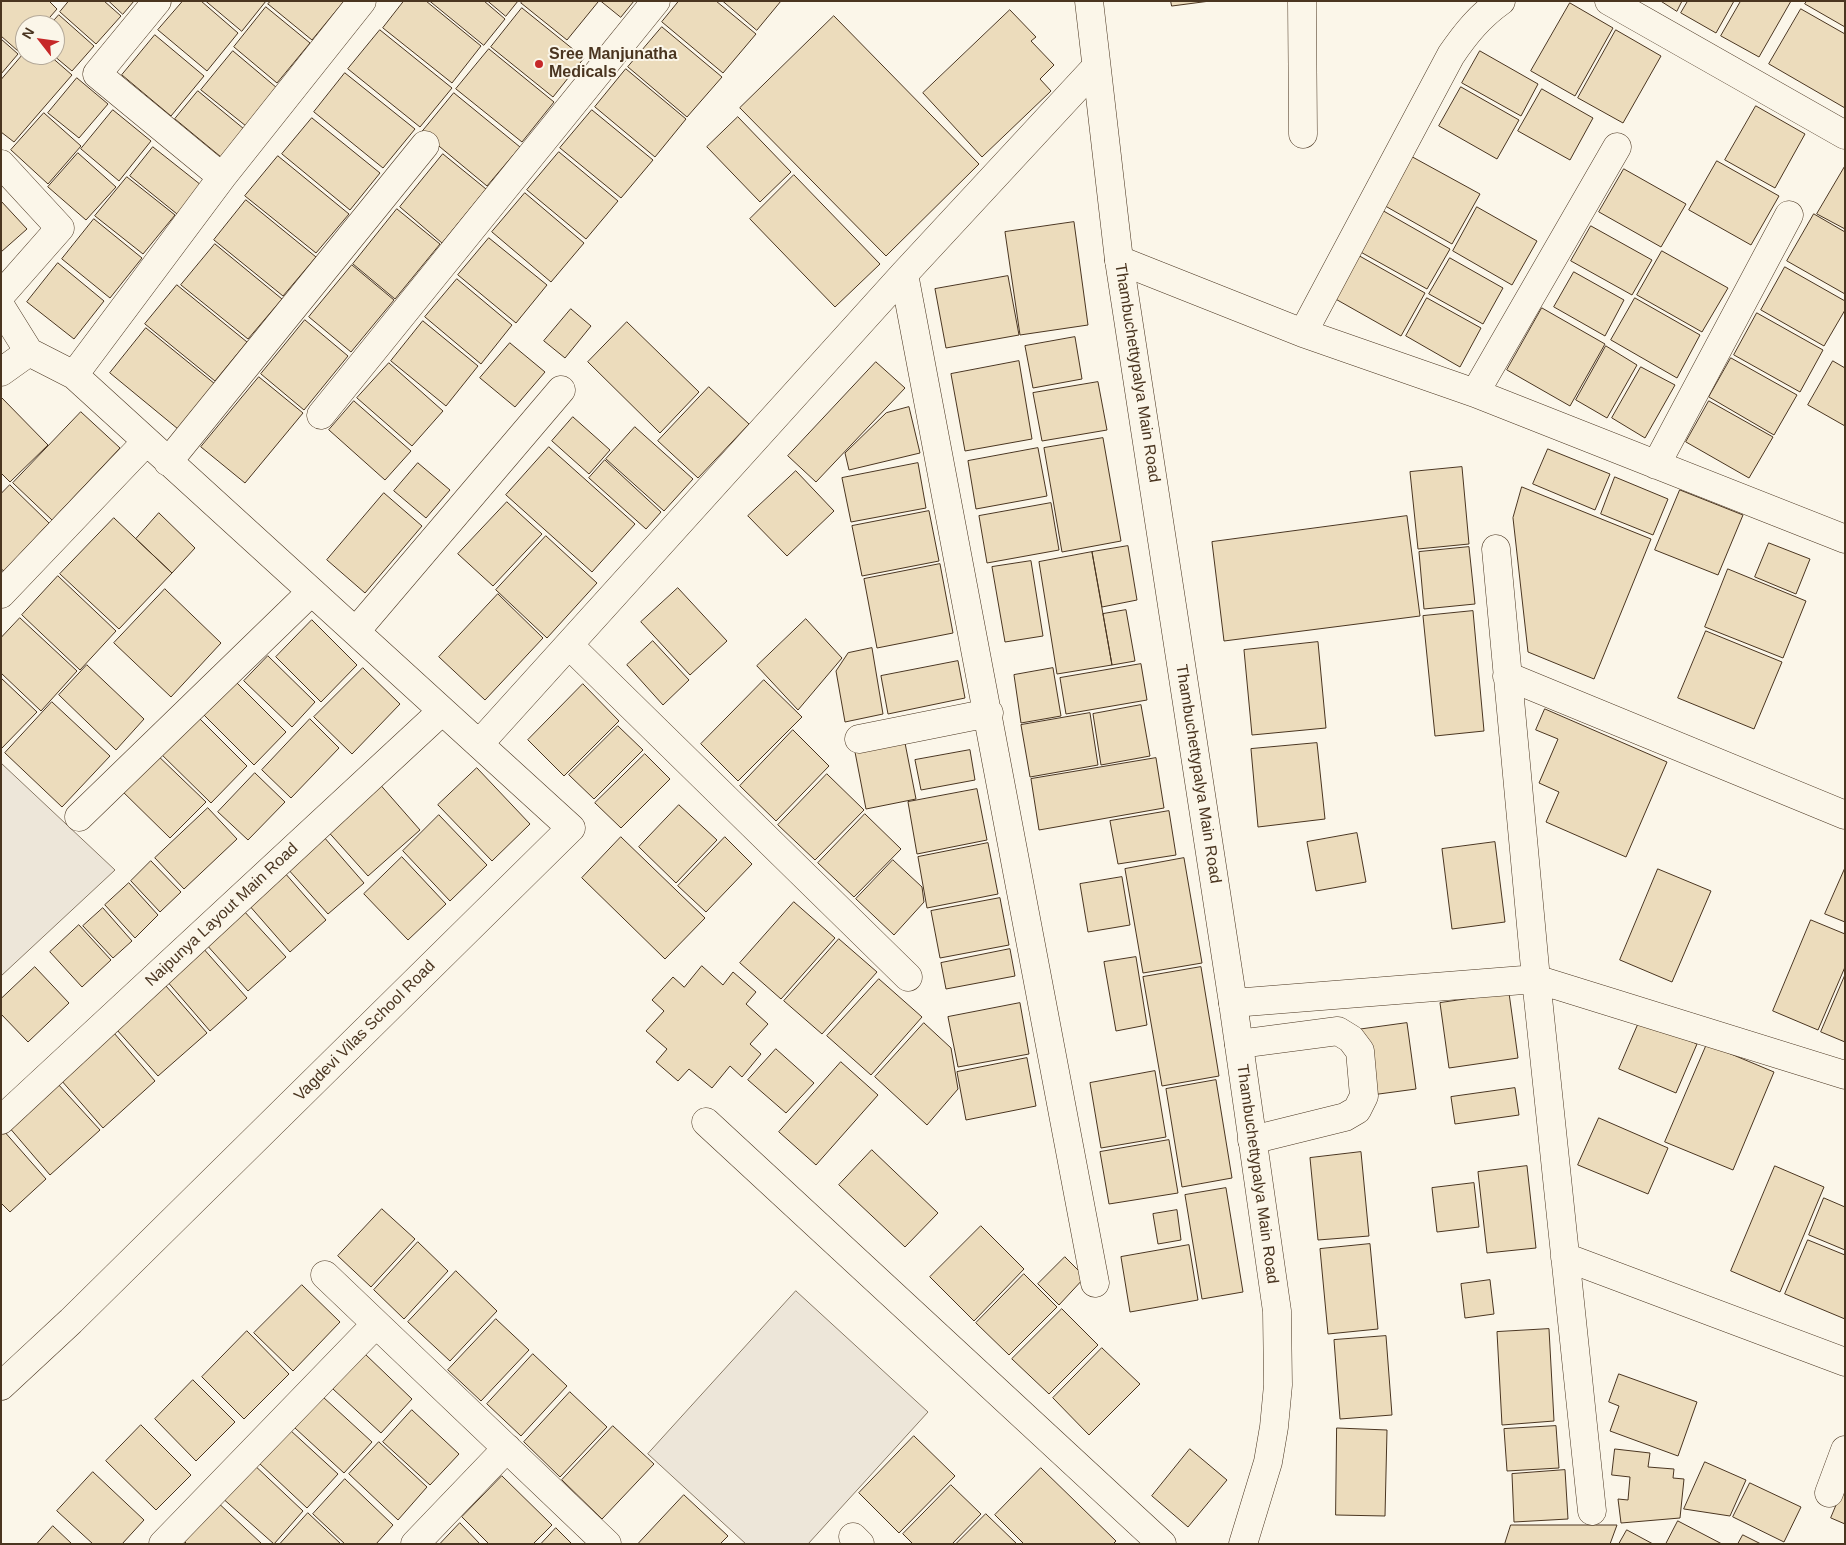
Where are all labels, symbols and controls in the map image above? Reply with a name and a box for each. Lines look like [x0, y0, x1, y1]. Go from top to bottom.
north arrow [15, 15, 65, 65]
text: N [18, 25, 37, 41]
place label: Sree Manjunatha Medicals [549, 45, 677, 83]
marker: Sree Manjunatha Medicals [533, 58, 545, 70]
street label: Thambuchettypalya Main Road [1110, 262, 1164, 484]
street label: Thambuchettypalya Main Road [1171, 663, 1225, 885]
street label: Naipunya Layout Main Road [142, 839, 302, 991]
street label: Vagdevi Vilas School Road [290, 956, 440, 1106]
street label: Thambuchettypalya Main Road [1232, 1063, 1282, 1285]

